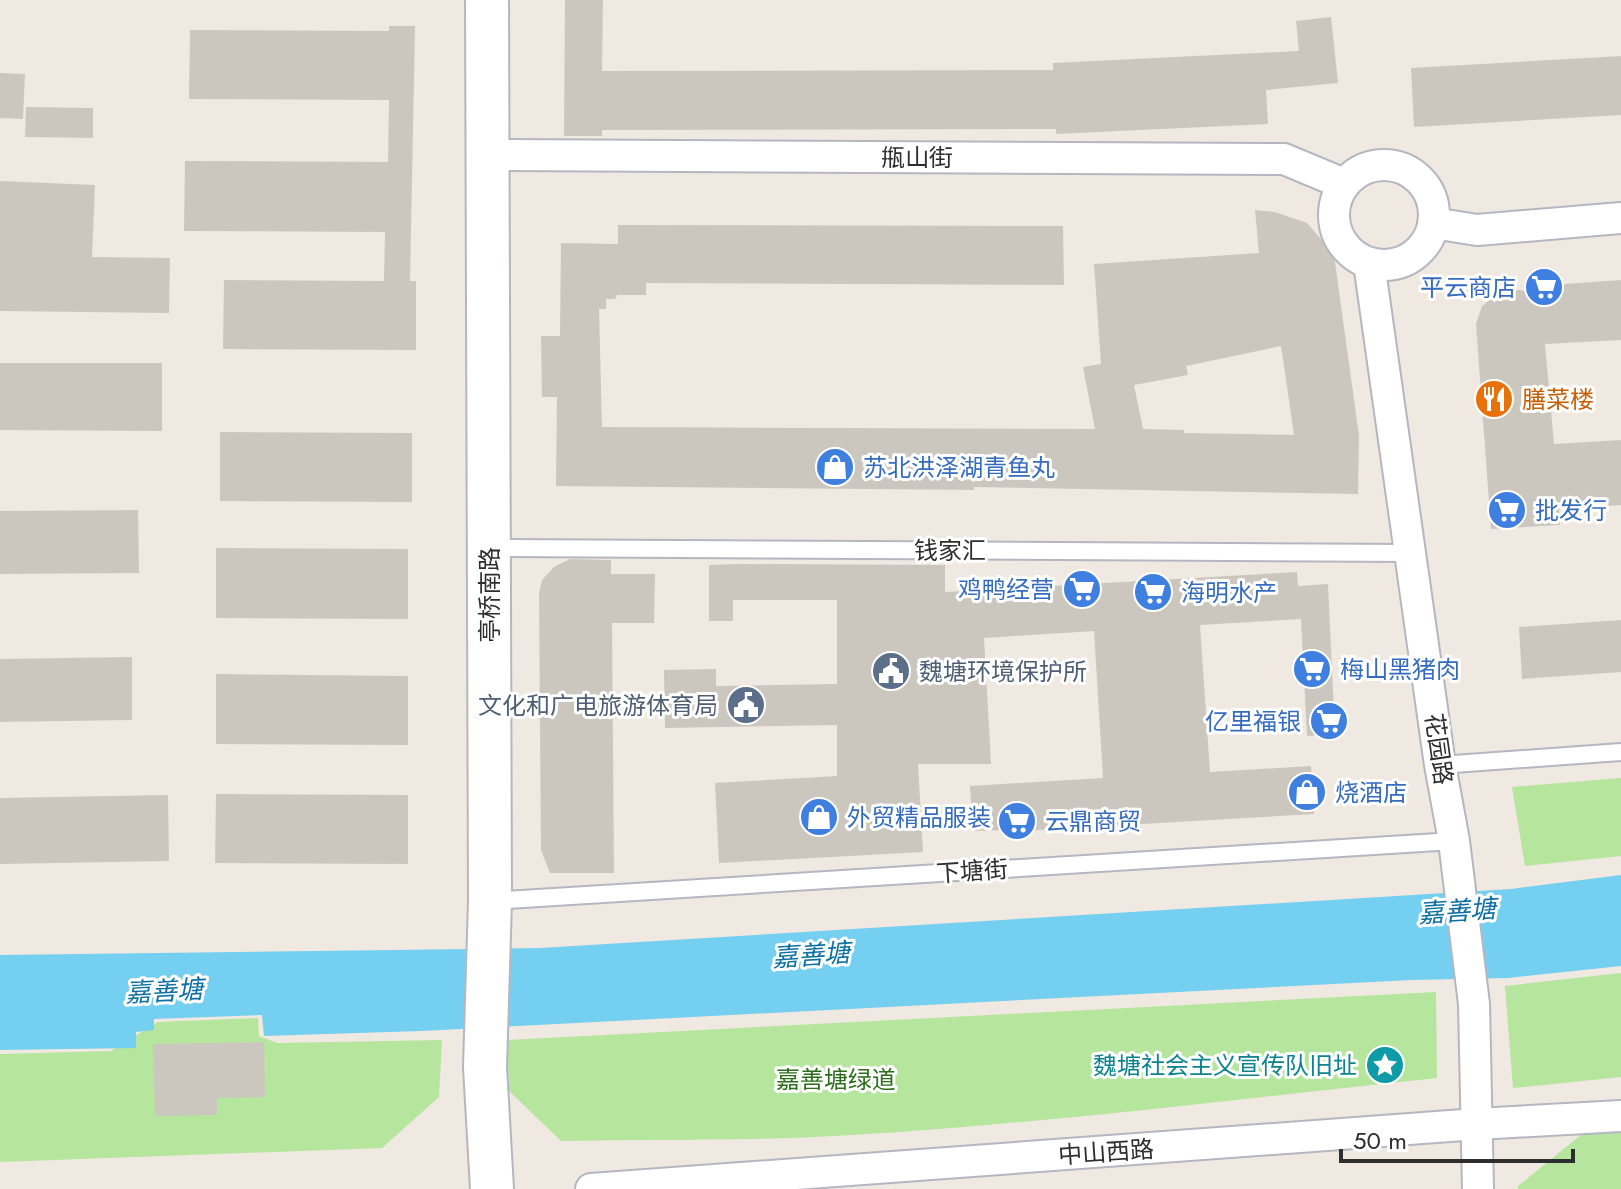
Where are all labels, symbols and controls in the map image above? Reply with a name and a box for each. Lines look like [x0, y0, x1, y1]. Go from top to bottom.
street label: 甁山街 [881, 140, 953, 175]
supermarket icon: 平云商店 [1523, 266, 1565, 308]
place label: 平云商店 [1420, 270, 1516, 305]
restaurant icon: 膳菜楼 [1473, 378, 1515, 420]
place label: 膳菜楼 [1522, 382, 1594, 417]
shop icon: 苏北洪泽湖青鱼丸 [814, 446, 856, 488]
place label: 苏北洪泽湖青鱼丸 [863, 450, 1055, 485]
supermarket icon: 批发行 [1486, 489, 1528, 531]
place label: 批发行 [1535, 493, 1607, 528]
street label: 钱家汇 [914, 533, 986, 568]
street label: 亭桥南路 [472, 547, 507, 643]
supermarket icon: 鸡鸭经营 [1061, 568, 1103, 610]
supermarket icon: 海明水产 [1132, 571, 1174, 613]
place label: 鸡鸭经营 [958, 572, 1054, 607]
place label: 海明水产 [1181, 575, 1277, 610]
supermarket icon: 梅山黑猪肉 [1291, 648, 1333, 690]
public building icon: 魏塘环境保护所 [870, 650, 912, 692]
place label: 梅山黑猪肉 [1340, 652, 1460, 687]
place label: 魏塘环境保护所 [919, 654, 1087, 689]
public building icon: 文化和广电旅游体育局 [725, 684, 767, 726]
place label: 文化和广电旅游体育局 [478, 688, 718, 723]
supermarket icon: 亿里福银 [1308, 700, 1350, 742]
place label: 亿里福银 [1205, 704, 1301, 739]
street label: 花园路 [1417, 711, 1461, 787]
shop icon: 烧酒店 [1286, 771, 1328, 813]
place label: 烧酒店 [1335, 775, 1407, 810]
shop icon: 外贸精品服装 [798, 796, 840, 838]
place label: 外贸精品服装 [847, 800, 991, 835]
supermarket icon: 云鼎商贸 [996, 800, 1038, 842]
place label: 云鼎商贸 [1045, 804, 1141, 839]
street label: 下塘街 [935, 851, 1009, 891]
water label: 嘉善塘 [1417, 889, 1501, 933]
water label: 嘉善塘 [771, 933, 855, 977]
water label: 嘉善塘 [124, 970, 208, 1012]
place icon: 魏塘社会主义宣传队旧址 [1364, 1044, 1406, 1086]
place label: 魏塘社会主义宣传队旧址 [1093, 1048, 1357, 1083]
park label: 嘉善塘绿道 [776, 1062, 896, 1097]
scale bar [1341, 1113, 1573, 1163]
text: 50 m [1353, 1123, 1407, 1158]
street label: 中山西路 [1057, 1131, 1155, 1173]

